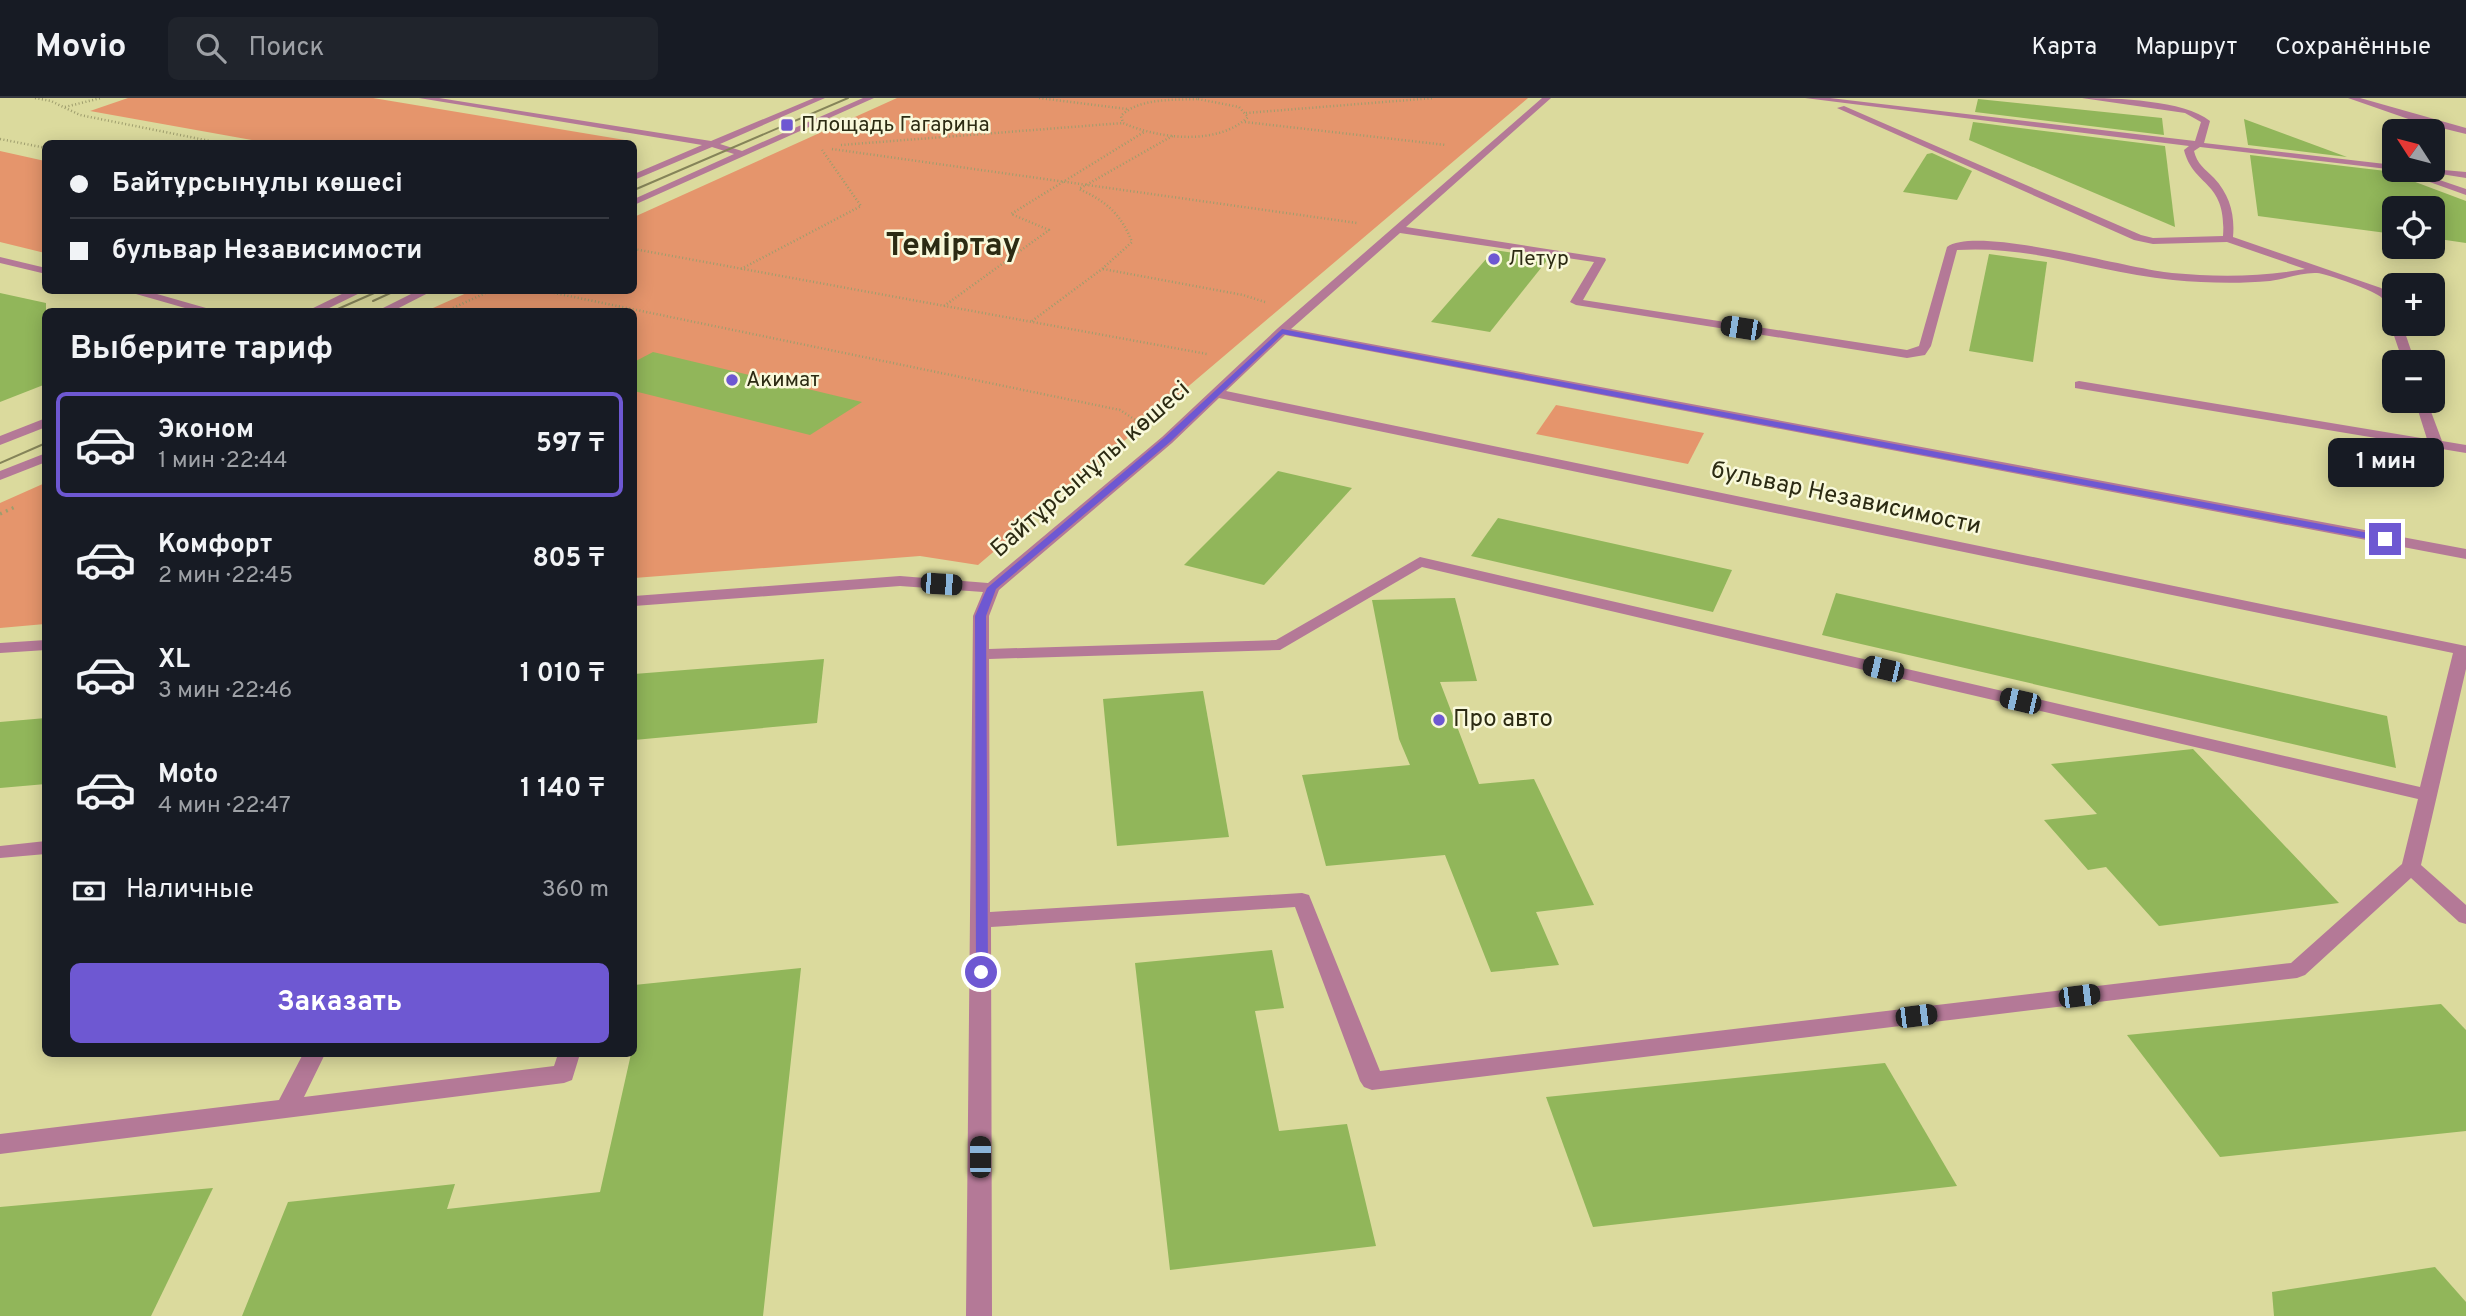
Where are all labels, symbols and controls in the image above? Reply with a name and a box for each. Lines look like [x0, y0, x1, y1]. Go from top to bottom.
search box [168, 17, 658, 80]
text: Movio [35, 27, 126, 69]
icon: search [192, 29, 230, 67]
text: Поиск [248, 32, 324, 65]
text: Карта [2031, 33, 2097, 63]
text: Маршрут [2135, 33, 2237, 63]
text: Сохранённые [2275, 33, 2431, 63]
place label: Площадь Гагарина [801, 112, 990, 139]
marker: Площадь Гагарина [779, 117, 795, 133]
north arrow [2382, 119, 2445, 182]
map controls [2382, 119, 2445, 413]
text: Байтұрсынұлы көшесі [112, 168, 403, 201]
button: locate [2382, 196, 2445, 259]
district label: Теміртау [885, 227, 1021, 267]
text: бульвар Независимости [112, 235, 422, 268]
place label: Летур [1508, 246, 1569, 273]
marker: Летур [1486, 251, 1502, 267]
button: + [2382, 273, 2445, 336]
car [1719, 314, 1764, 342]
text: Выберите тариф [70, 330, 333, 370]
button: − [2382, 350, 2445, 413]
place label: Акимат [746, 367, 820, 394]
marker: Акимат [724, 372, 740, 388]
street label: Байтұрсынұлы көшесі [985, 375, 1197, 565]
icon: car [74, 413, 137, 476]
text: Эконом [158, 414, 254, 447]
text: 597 ₸ [536, 428, 605, 461]
callout: 1 мин [2327, 438, 2443, 486]
text: 1 мин · 22:44 [158, 447, 288, 476]
text: 1 мин [2356, 448, 2416, 477]
street label: бульвар Независимости [1708, 456, 1984, 542]
route end [2369, 523, 2401, 555]
icon: car [74, 528, 137, 591]
text: Комфорт [158, 529, 272, 562]
text: 805 ₸ [532, 543, 605, 576]
text: 2 мин · 22:45 [158, 562, 293, 591]
car [920, 572, 963, 596]
icon: car [74, 643, 137, 706]
text: XL [158, 644, 190, 677]
car [1861, 654, 1906, 684]
text: 1 010 ₸ [520, 658, 605, 691]
text: 3 мин · 22:46 [158, 677, 292, 706]
car [1998, 686, 2043, 716]
place label: Про авто [1453, 705, 1553, 735]
marker: Про авто [1431, 712, 1447, 728]
icon: car [74, 758, 137, 821]
text: Moto [158, 759, 218, 792]
text: 1 140 ₸ [520, 773, 605, 806]
text: 4 мин · 22:47 [158, 792, 291, 821]
icon: cash [70, 872, 108, 910]
text: Наличные [126, 874, 254, 907]
text: 360 m [542, 876, 609, 905]
route start [965, 956, 997, 988]
button: Заказать [70, 963, 609, 1043]
car [2057, 983, 2102, 1009]
car [1894, 1003, 1939, 1029]
car [970, 1136, 991, 1178]

